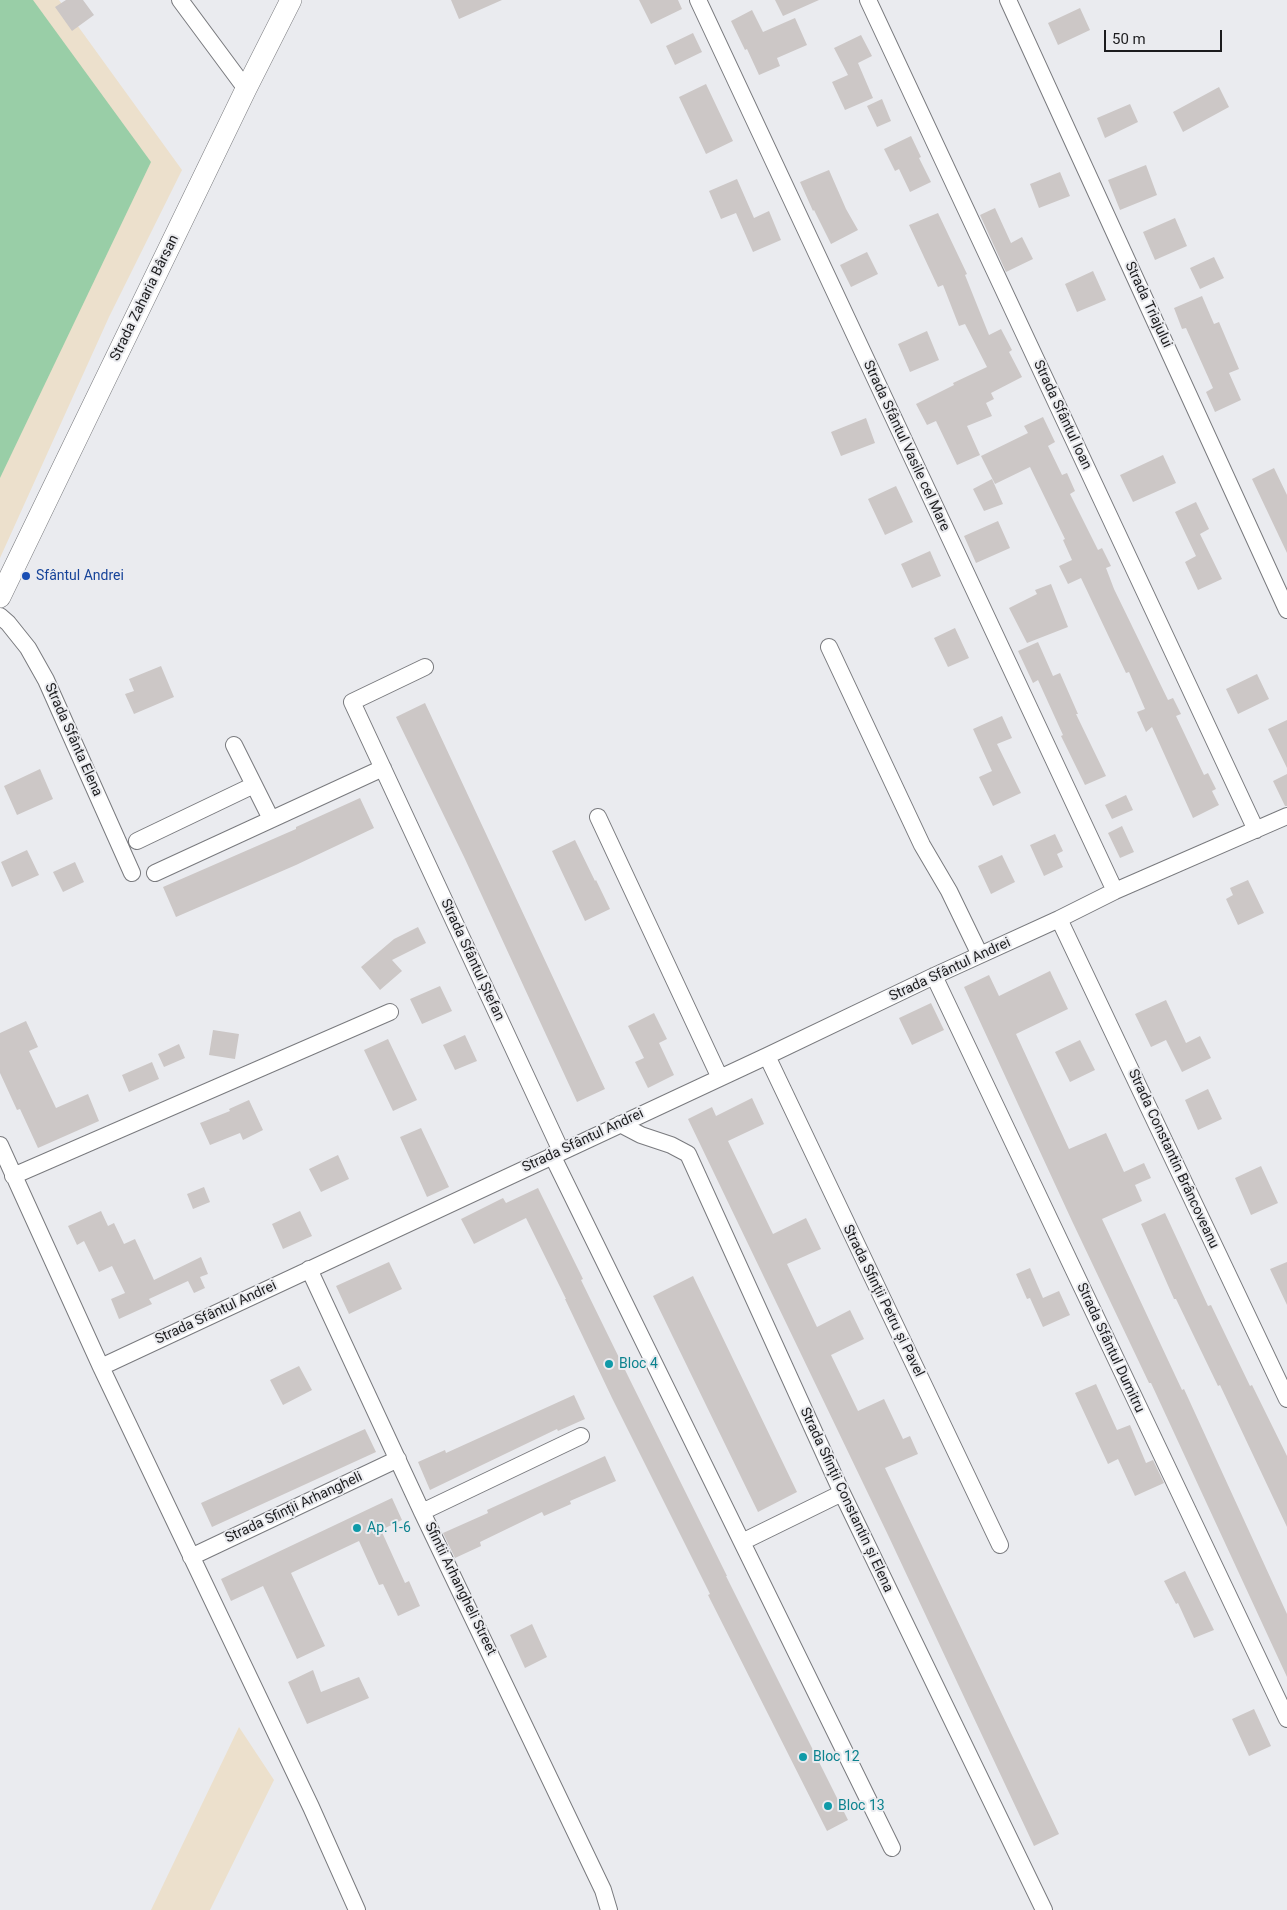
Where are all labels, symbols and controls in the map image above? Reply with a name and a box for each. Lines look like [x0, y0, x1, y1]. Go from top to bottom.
scale bar [1107, 20, 1224, 52]
text: 50 m [1112, 30, 1146, 48]
street label: Strada Zaharia Bârsan [107, 232, 183, 364]
street label: Strada Triajului [1121, 259, 1175, 351]
street label: Strada Sfântul Vasile cel Mare [859, 358, 953, 534]
street label: Strada Sfântul Ioan [1029, 358, 1095, 472]
place label: Sfântul Andrei [36, 568, 124, 584]
marker: Sfântul Andrei [20, 570, 32, 582]
street label: Strada Sfânta Elena [40, 681, 106, 799]
street label: Strada Sfântul Ștefan [436, 897, 508, 1023]
street label: Strada Sfântul Andrei [887, 935, 1013, 1005]
street label: Strada Constantin Brâncoveanu [1124, 1067, 1222, 1251]
street label: Strada Sfântul Andrei [520, 1106, 646, 1176]
street label: Strada Sfinții Petru și Pavel [839, 1222, 927, 1380]
street label: Strada Sfântul Andrei [153, 1278, 279, 1348]
street label: Strada Sfântul Dumitru [1073, 1280, 1147, 1416]
place label: Bloc 4 [619, 1356, 658, 1372]
marker: Bloc 4 [603, 1358, 615, 1370]
street label: Strada Sfinții Constantin și Elena [796, 1405, 896, 1595]
street label: Strada Sfinții Arhangheli [223, 1469, 365, 1547]
place label: Ap. 1-6 [367, 1520, 411, 1536]
street label: Sfintii Arhangheli Street [420, 1520, 500, 1658]
marker: Ap. 1-6 [351, 1522, 363, 1534]
place label: Bloc 12 [813, 1749, 860, 1765]
marker: Bloc 12 [797, 1751, 809, 1763]
place label: Bloc 13 [838, 1798, 885, 1814]
marker: Bloc 13 [822, 1800, 834, 1812]

